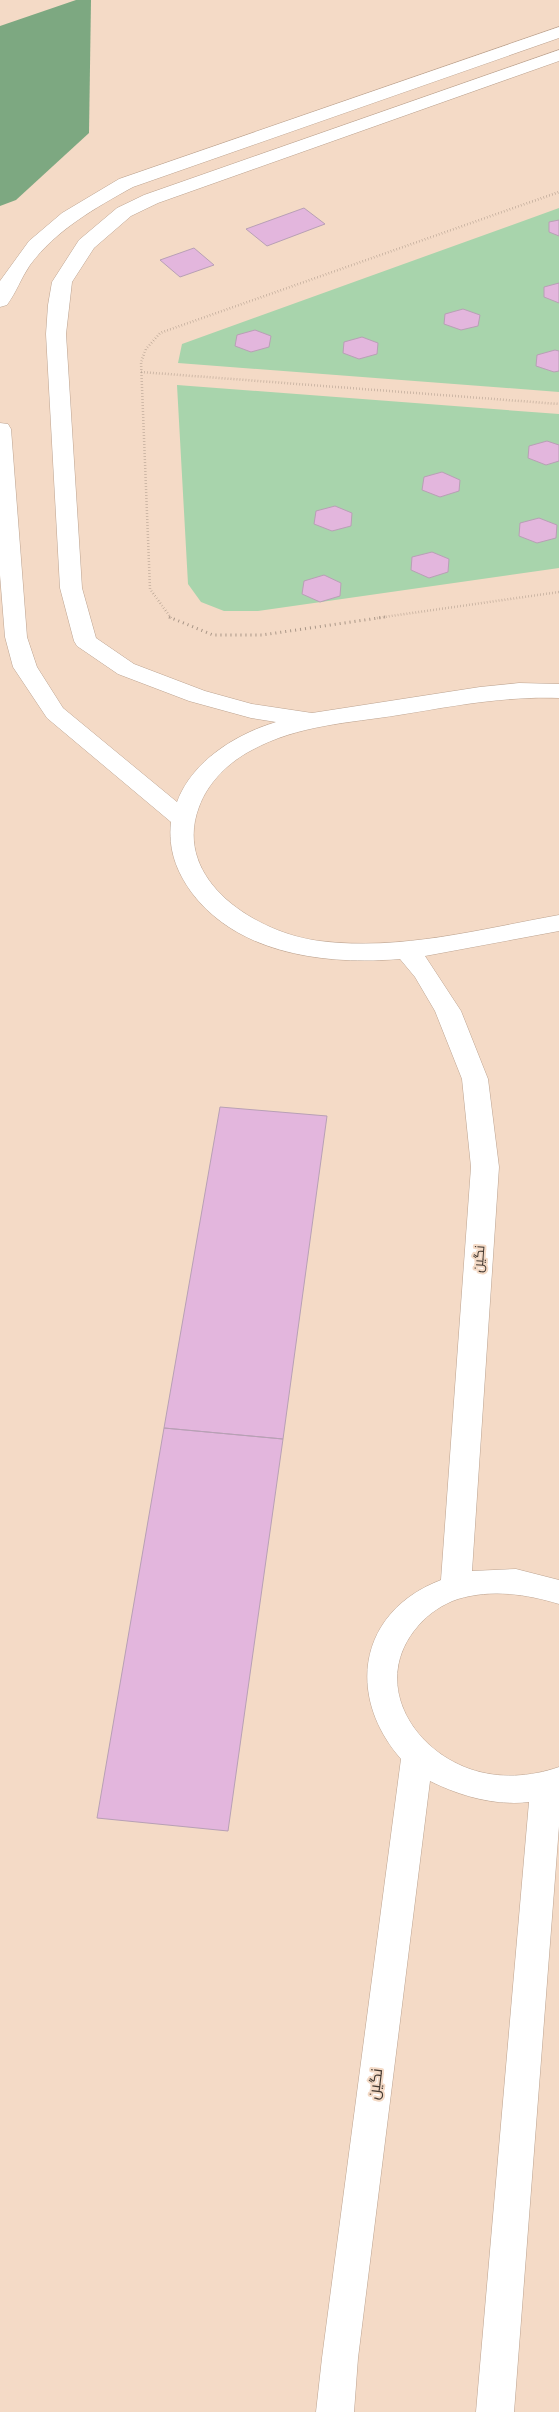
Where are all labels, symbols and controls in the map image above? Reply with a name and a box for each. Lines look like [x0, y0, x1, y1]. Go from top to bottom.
street label: نگین [470, 1245, 488, 1273]
street label: نگین [364, 2067, 387, 2101]

